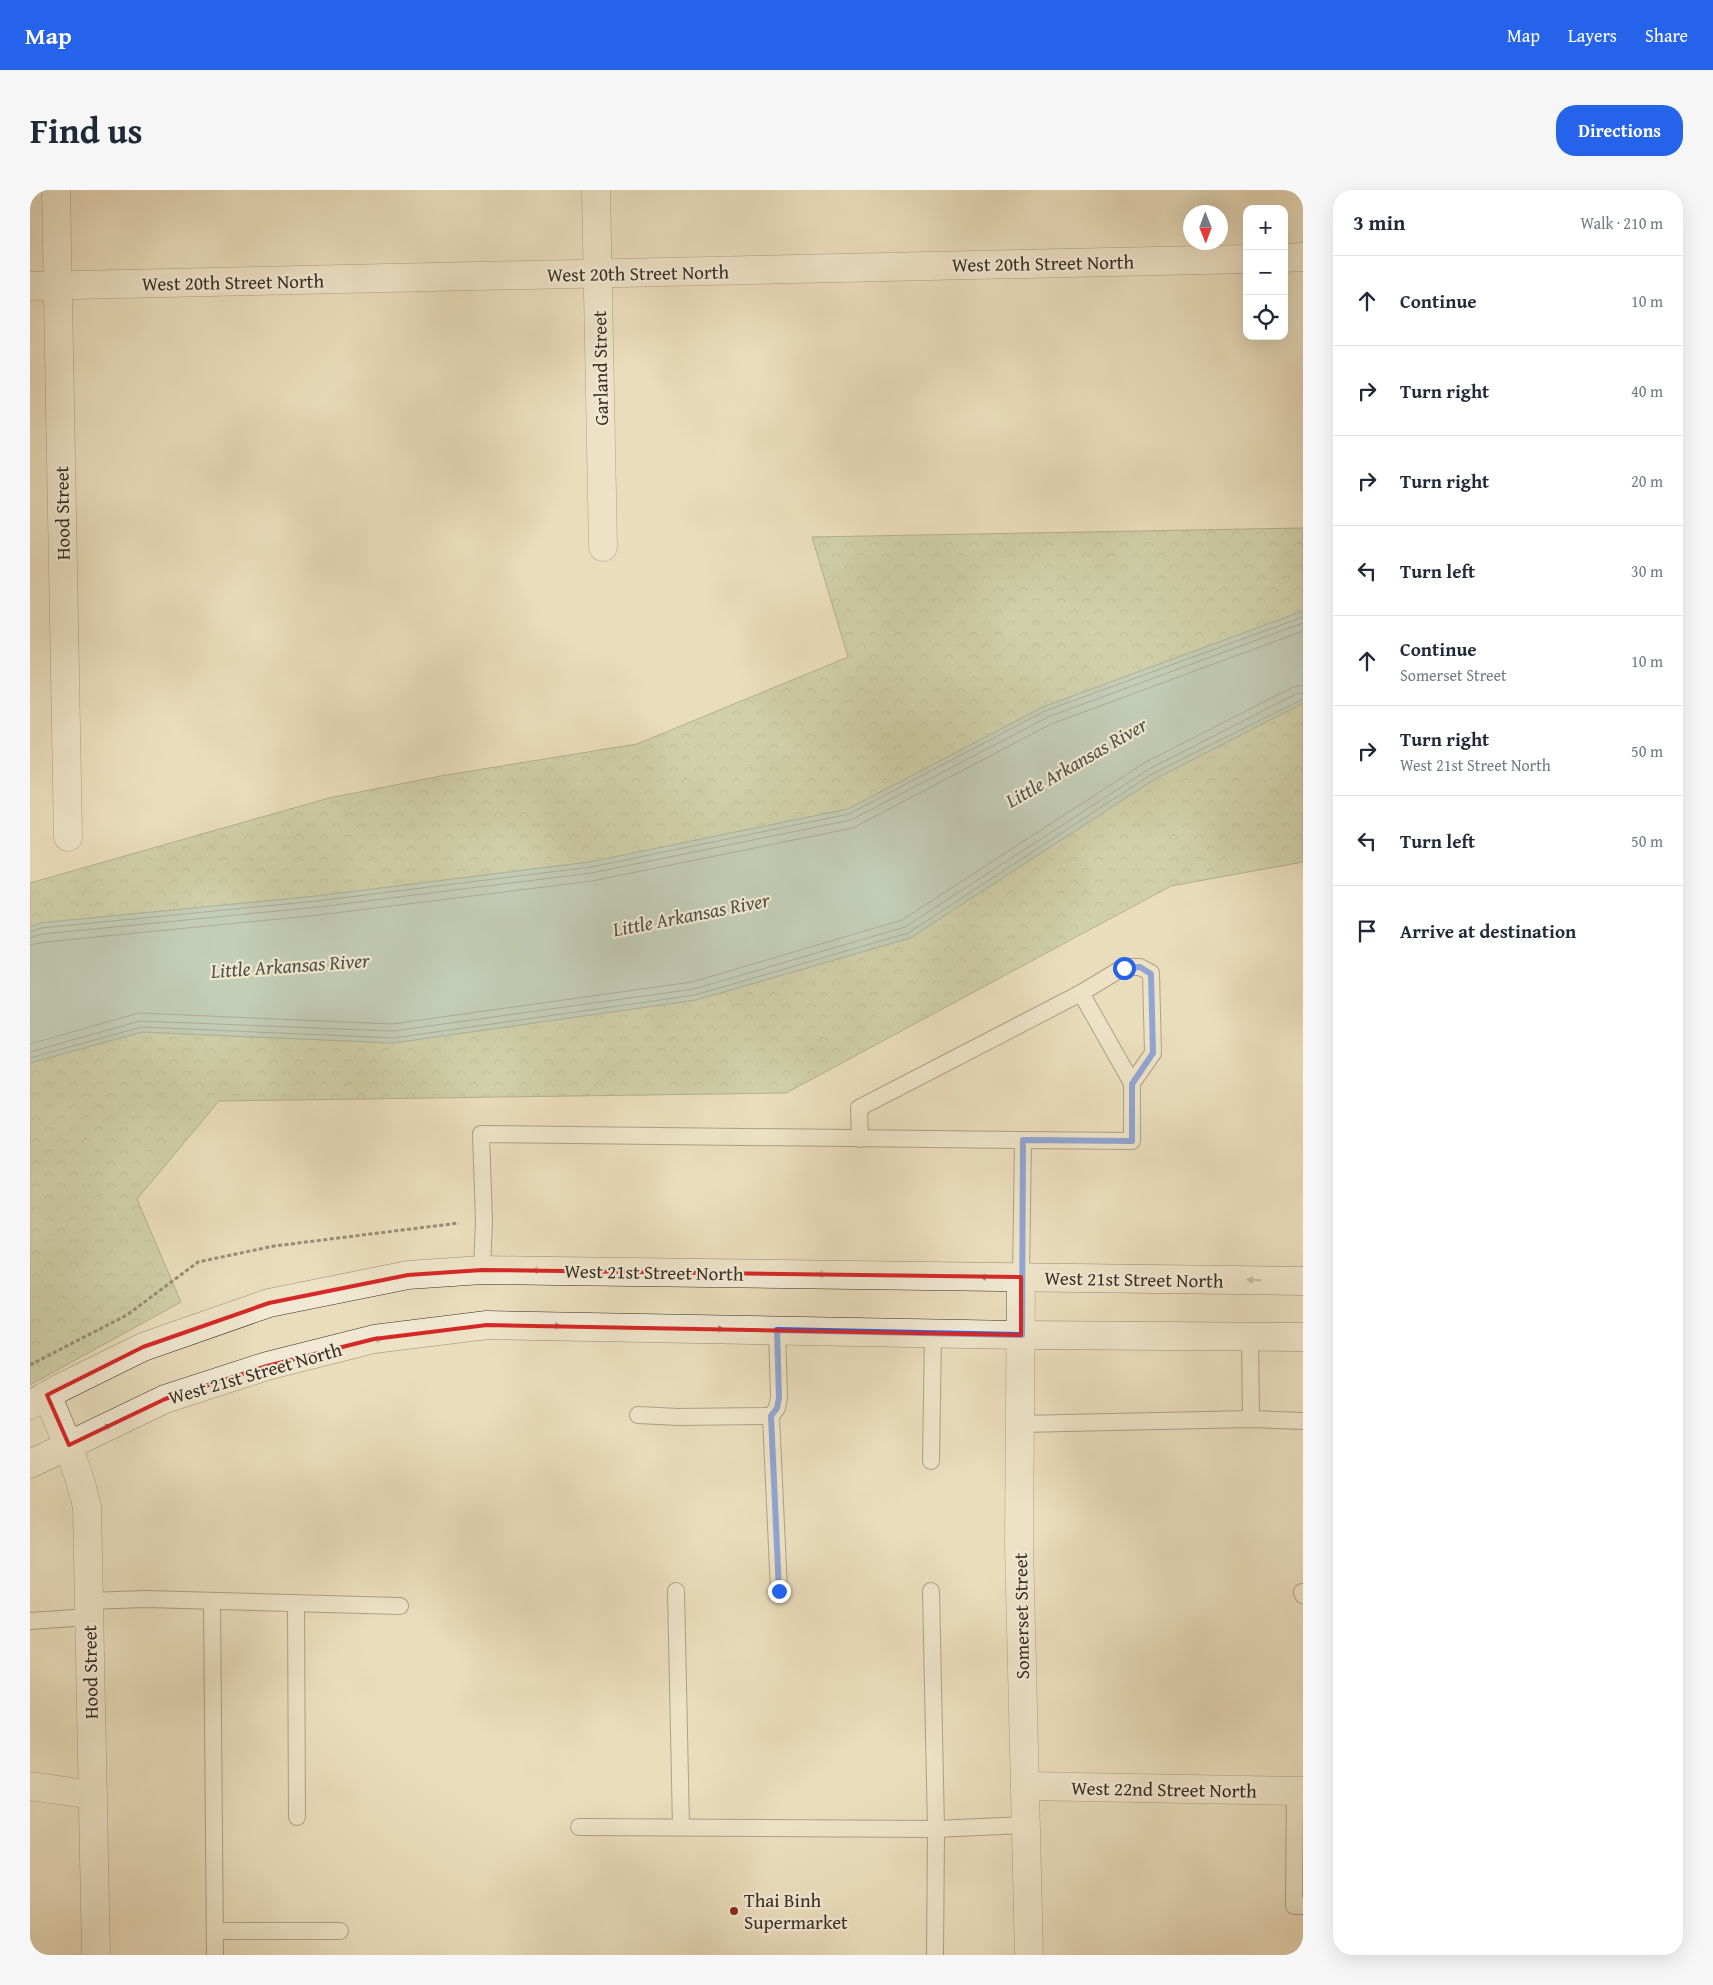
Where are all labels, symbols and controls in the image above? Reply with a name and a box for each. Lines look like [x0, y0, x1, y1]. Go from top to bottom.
text: Map [25, 18, 72, 53]
text: Map [1507, 22, 1540, 49]
text: Layers [1568, 22, 1617, 49]
text: Share [1645, 22, 1688, 49]
text: Find us [30, 105, 143, 156]
button: Directions [1556, 105, 1683, 156]
north arrow [1183, 205, 1228, 250]
map controls [1243, 205, 1288, 340]
button: + [1243, 205, 1288, 250]
text: 3 min [1353, 207, 1405, 238]
text: Walk · 210 m [1580, 211, 1663, 235]
street label: West 20th Street North [952, 247, 1135, 279]
button: − [1243, 250, 1288, 295]
street label: West 20th Street North [547, 257, 730, 289]
street label: West 20th Street North [142, 266, 325, 298]
icon: ahead [1353, 287, 1381, 315]
text: Continue [1400, 287, 1477, 315]
text: 10 m [1631, 289, 1663, 313]
button: locate [1243, 295, 1288, 340]
street label: Garland Street [585, 310, 615, 426]
icon: right [1353, 377, 1381, 405]
text: Turn right [1400, 377, 1489, 405]
text: 40 m [1631, 379, 1663, 403]
street label: Hood Street [47, 465, 77, 560]
icon: right [1353, 467, 1381, 495]
text: Turn right [1400, 467, 1489, 495]
text: 20 m [1631, 469, 1663, 493]
icon: left [1353, 557, 1381, 585]
text: Turn left [1400, 557, 1475, 585]
text: 30 m [1631, 559, 1663, 583]
text: Continue [1400, 635, 1477, 663]
icon: ahead [1353, 647, 1381, 675]
text: 10 m [1631, 649, 1663, 673]
text: Somerset Street [1400, 663, 1507, 687]
water label: Little Arkansas River [999, 709, 1153, 815]
text: Turn right [1400, 725, 1489, 753]
icon: right [1353, 737, 1381, 765]
text: 50 m [1631, 739, 1663, 763]
text: West 21st Street North [1400, 753, 1551, 777]
icon: left [1353, 827, 1381, 855]
text: Turn left [1400, 827, 1475, 855]
text: 50 m [1631, 829, 1663, 853]
water label: Little Arkansas River [609, 884, 772, 944]
icon: arrive [1353, 917, 1381, 945]
text: Arrive at destination [1400, 917, 1576, 945]
water label: Little Arkansas River [209, 945, 371, 985]
route start [1113, 957, 1136, 980]
street label: West 21st Street North [564, 1256, 744, 1288]
street label: West 21st Street North [1044, 1263, 1224, 1295]
one-way arrow [531, 1266, 547, 1274]
one-way arrow [816, 1270, 832, 1278]
one-way arrow [979, 1272, 995, 1280]
one-way arrow [1246, 1276, 1262, 1284]
one-way arrow [547, 1322, 563, 1330]
one-way arrow [709, 1325, 725, 1333]
street label: West 21st Street North [165, 1335, 345, 1411]
one-way arrow [368, 1335, 384, 1343]
one-way arrow [98, 1423, 112, 1431]
street label: Somerset Street [1006, 1552, 1036, 1680]
route end [768, 1580, 791, 1603]
street label: Hood Street [75, 1624, 105, 1719]
street label: West 22nd Street North [1071, 1773, 1257, 1805]
place label: Thai Binh Supermarket [744, 1886, 848, 1936]
marker: Thai Binh Supermarket [728, 1905, 740, 1917]

